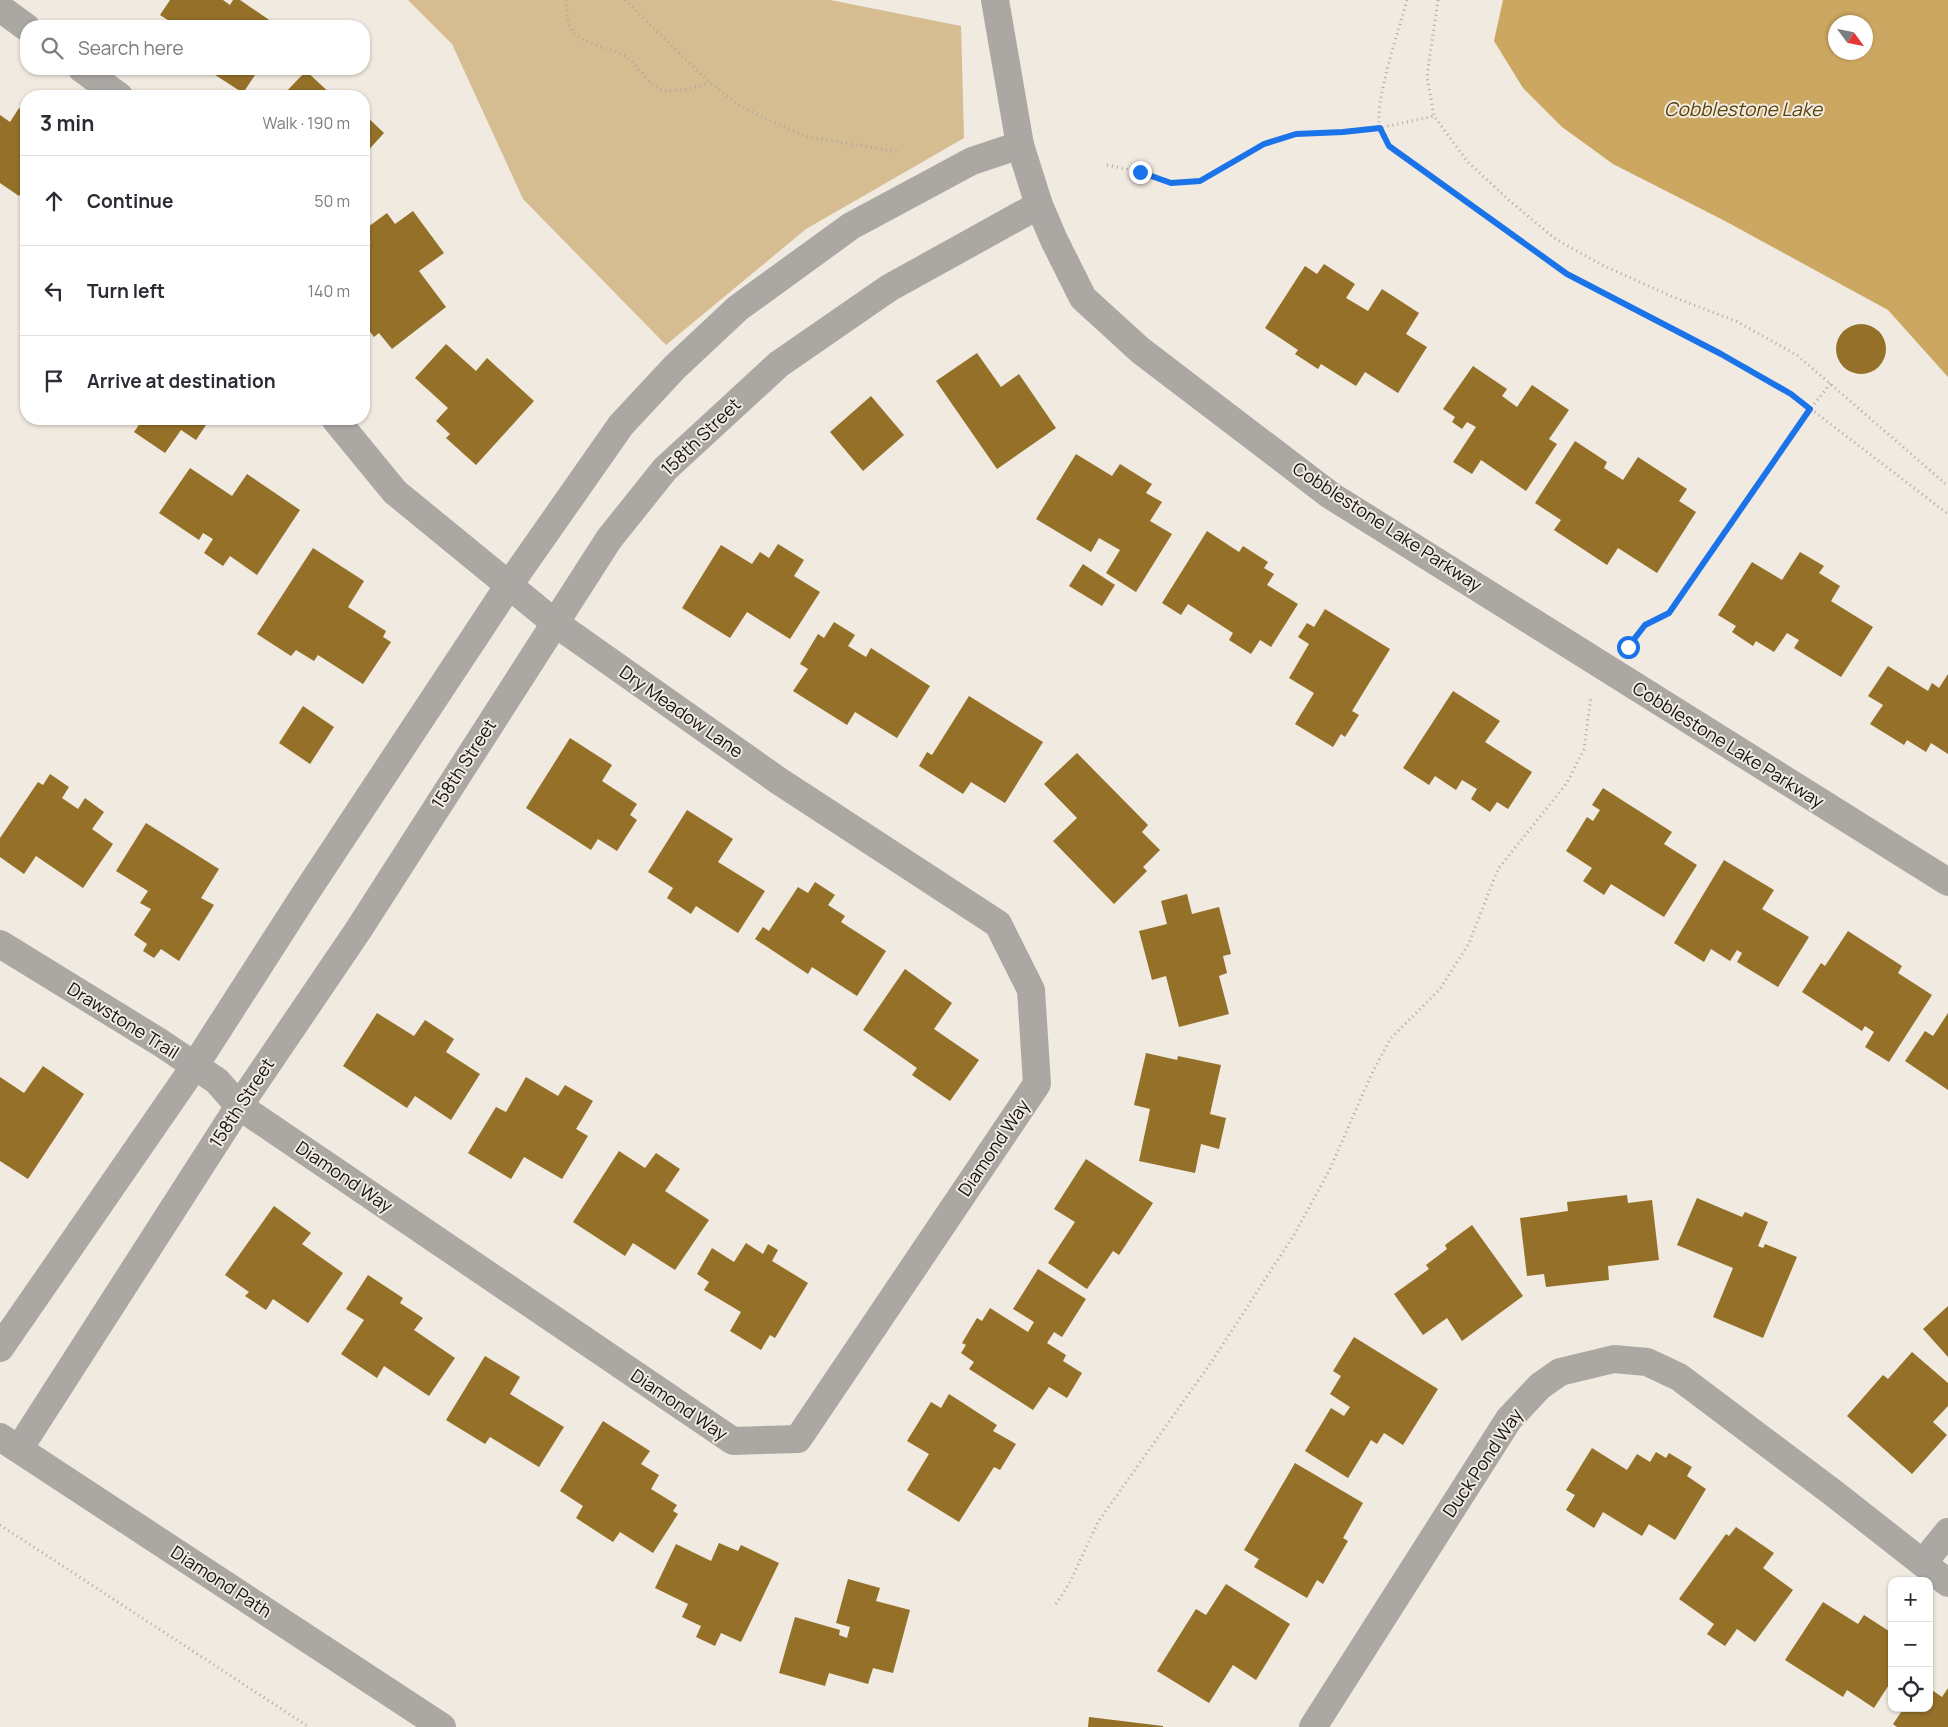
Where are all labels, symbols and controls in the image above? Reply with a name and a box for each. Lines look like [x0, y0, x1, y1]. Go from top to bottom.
north arrow [1828, 15, 1873, 60]
search box [20, 20, 370, 75]
icon: search [38, 34, 66, 62]
text: Search here [78, 35, 184, 61]
water label: Cobblestone Lake [1664, 96, 1824, 122]
text: 3 min [40, 109, 94, 137]
text: Walk · 190 m [262, 112, 350, 134]
route end [1129, 161, 1152, 184]
icon: ahead [40, 187, 68, 215]
text: Continue [87, 188, 173, 214]
text: 50 m [314, 190, 350, 212]
icon: left [40, 277, 68, 305]
text: Turn left [87, 278, 165, 304]
text: 140 m [308, 280, 350, 302]
icon: arrive [40, 367, 68, 395]
text: Arrive at destination [87, 368, 276, 394]
street label: 158th Street [655, 392, 745, 480]
street label: Cobblestone Lake Parkway [1288, 456, 1487, 597]
route start [1617, 636, 1640, 659]
street label: Dry Meadow Lane [615, 660, 748, 763]
street label: Cobblestone Lake Parkway [1628, 675, 1829, 813]
street label: 158th Street [425, 714, 501, 813]
street label: Drawstone Trail [63, 976, 184, 1064]
street label: 158th Street [203, 1053, 279, 1152]
street label: Diamond Way [952, 1094, 1035, 1201]
street label: Diamond Way [291, 1135, 398, 1218]
street label: Diamond Way [626, 1363, 733, 1446]
street label: Duck Pond Way [1437, 1403, 1528, 1522]
street label: Diamond Path [167, 1540, 276, 1623]
map controls [1888, 1577, 1933, 1712]
button: + [1888, 1577, 1933, 1622]
button: − [1888, 1622, 1933, 1667]
button: locate [1888, 1667, 1933, 1712]

